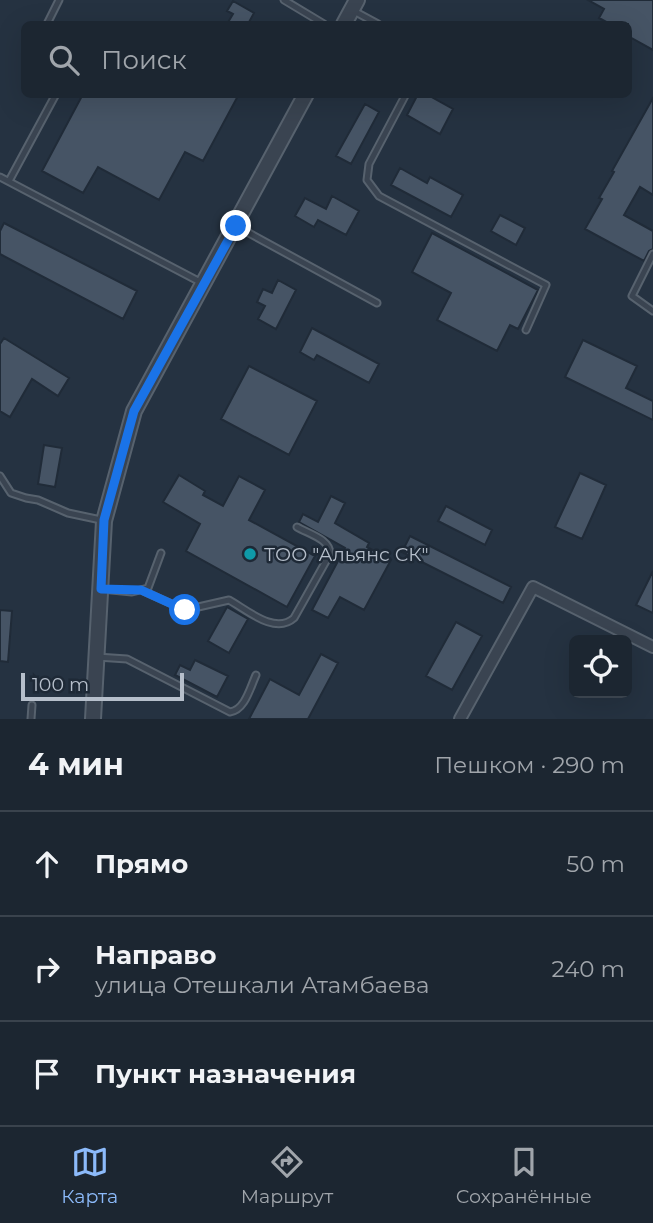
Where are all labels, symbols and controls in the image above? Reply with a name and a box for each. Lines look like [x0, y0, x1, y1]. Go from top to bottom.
search box [21, 21, 632, 98]
icon: search [45, 41, 83, 79]
text: Поиск [101, 44, 187, 76]
route end [220, 210, 251, 241]
place label: ТОО "Альянс СК" [264, 543, 429, 566]
marker: ТОО "Альянс СК" [242, 546, 258, 562]
route start [169, 594, 200, 625]
map controls [569, 635, 632, 698]
button: locate [569, 635, 632, 698]
scale bar [21, 670, 184, 702]
text: 100 m [32, 673, 89, 696]
text: 4 мин [28, 746, 124, 783]
text: Пешком · 290 m [434, 751, 625, 779]
icon: ahead [28, 845, 66, 883]
text: Прямо [95, 848, 188, 880]
text: 50 m [566, 850, 625, 878]
text: Направо [95, 939, 216, 971]
icon: right [28, 950, 66, 988]
text: 240 m [552, 955, 625, 983]
text: улица Отешкали Атамбаева [95, 971, 430, 999]
icon: arrive [28, 1055, 66, 1093]
text: Пункт назначения [95, 1058, 356, 1090]
tab: Карта [61, 1143, 118, 1208]
tab: Маршрут [241, 1143, 333, 1208]
tab: Сохранённые [456, 1143, 592, 1208]

